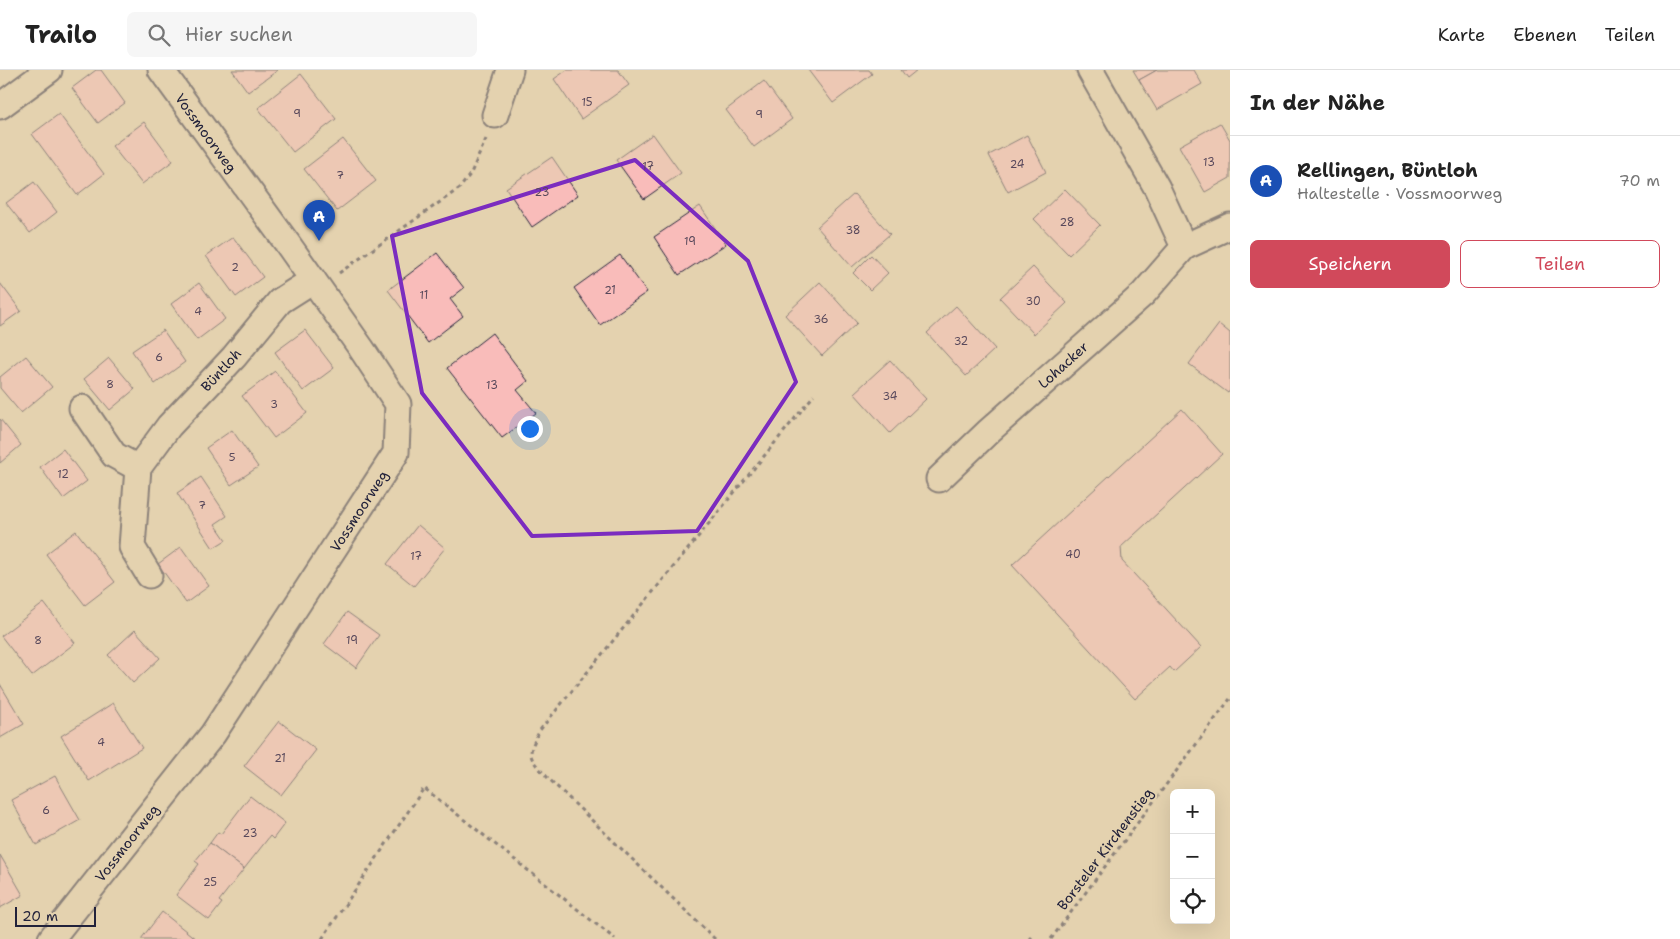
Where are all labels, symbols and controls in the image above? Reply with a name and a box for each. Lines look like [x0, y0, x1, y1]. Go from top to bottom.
search box [127, 12, 477, 57]
text: Trailo [25, 19, 97, 51]
icon: search [145, 21, 173, 49]
text: Hier suchen [185, 22, 293, 47]
text: Karte [1438, 23, 1485, 47]
text: Ebenen [1513, 23, 1577, 47]
text: Teilen [1605, 23, 1655, 47]
text: In der Nähe [1250, 89, 1385, 117]
street label: Vossmoorweg [171, 90, 241, 176]
house number: 15 [581, 95, 593, 110]
house number: 9 [293, 106, 301, 121]
house number: 9 [755, 107, 763, 122]
house number: 13 [1203, 155, 1215, 170]
house number: 24 [1010, 157, 1025, 172]
text: Rellingen, Büntloh [1297, 158, 1478, 183]
house number: 17 [642, 159, 654, 174]
house number: 7 [336, 168, 344, 183]
text: A [1260, 170, 1272, 191]
text: 70 m [1619, 170, 1660, 191]
text: Haltestelle · Vossmoorweg [1297, 183, 1502, 204]
house number: 23 [535, 185, 549, 200]
pin: A [303, 200, 335, 241]
house number: 28 [1059, 215, 1075, 230]
house number: 38 [845, 223, 861, 238]
house number: 19 [684, 234, 696, 249]
button: Speichern [1250, 240, 1450, 288]
button: Teilen [1460, 240, 1660, 288]
house number: 2 [231, 260, 239, 275]
house number: 21 [604, 283, 616, 298]
house number: 11 [420, 288, 428, 303]
house number: 30 [1025, 294, 1041, 309]
house number: 4 [194, 304, 202, 319]
house number: 36 [813, 312, 829, 327]
house number: 32 [954, 334, 968, 349]
street label: Lohacker [1034, 337, 1092, 392]
street label: Büntloh [197, 345, 245, 395]
house number: 6 [155, 350, 163, 365]
house number: 8 [106, 377, 114, 392]
house number: 13 [486, 378, 498, 393]
house number: 34 [883, 389, 898, 404]
house number: 3 [270, 397, 278, 412]
your location [517, 416, 543, 442]
house number: 5 [229, 450, 236, 465]
house number: 12 [57, 467, 69, 482]
street label: Vossmoorweg [326, 467, 392, 555]
house number: 7 [198, 498, 206, 513]
house number: 40 [1065, 547, 1081, 562]
house number: 17 [410, 549, 422, 564]
house number: 8 [34, 633, 42, 648]
house number: 19 [346, 633, 358, 648]
house number: 4 [97, 735, 105, 750]
house number: 21 [274, 751, 286, 766]
street label: Borsteler Kirchenstieg [1053, 784, 1157, 914]
map controls [1170, 789, 1215, 924]
button: + [1170, 789, 1215, 834]
street label: Vossmoorweg [91, 801, 163, 885]
house number: 6 [42, 803, 50, 818]
house number: 23 [243, 826, 257, 841]
button: − [1170, 834, 1215, 879]
house number: 25 [203, 875, 217, 890]
button: locate [1170, 879, 1215, 924]
scale bar [15, 904, 96, 927]
text: 20 m [22, 907, 58, 925]

